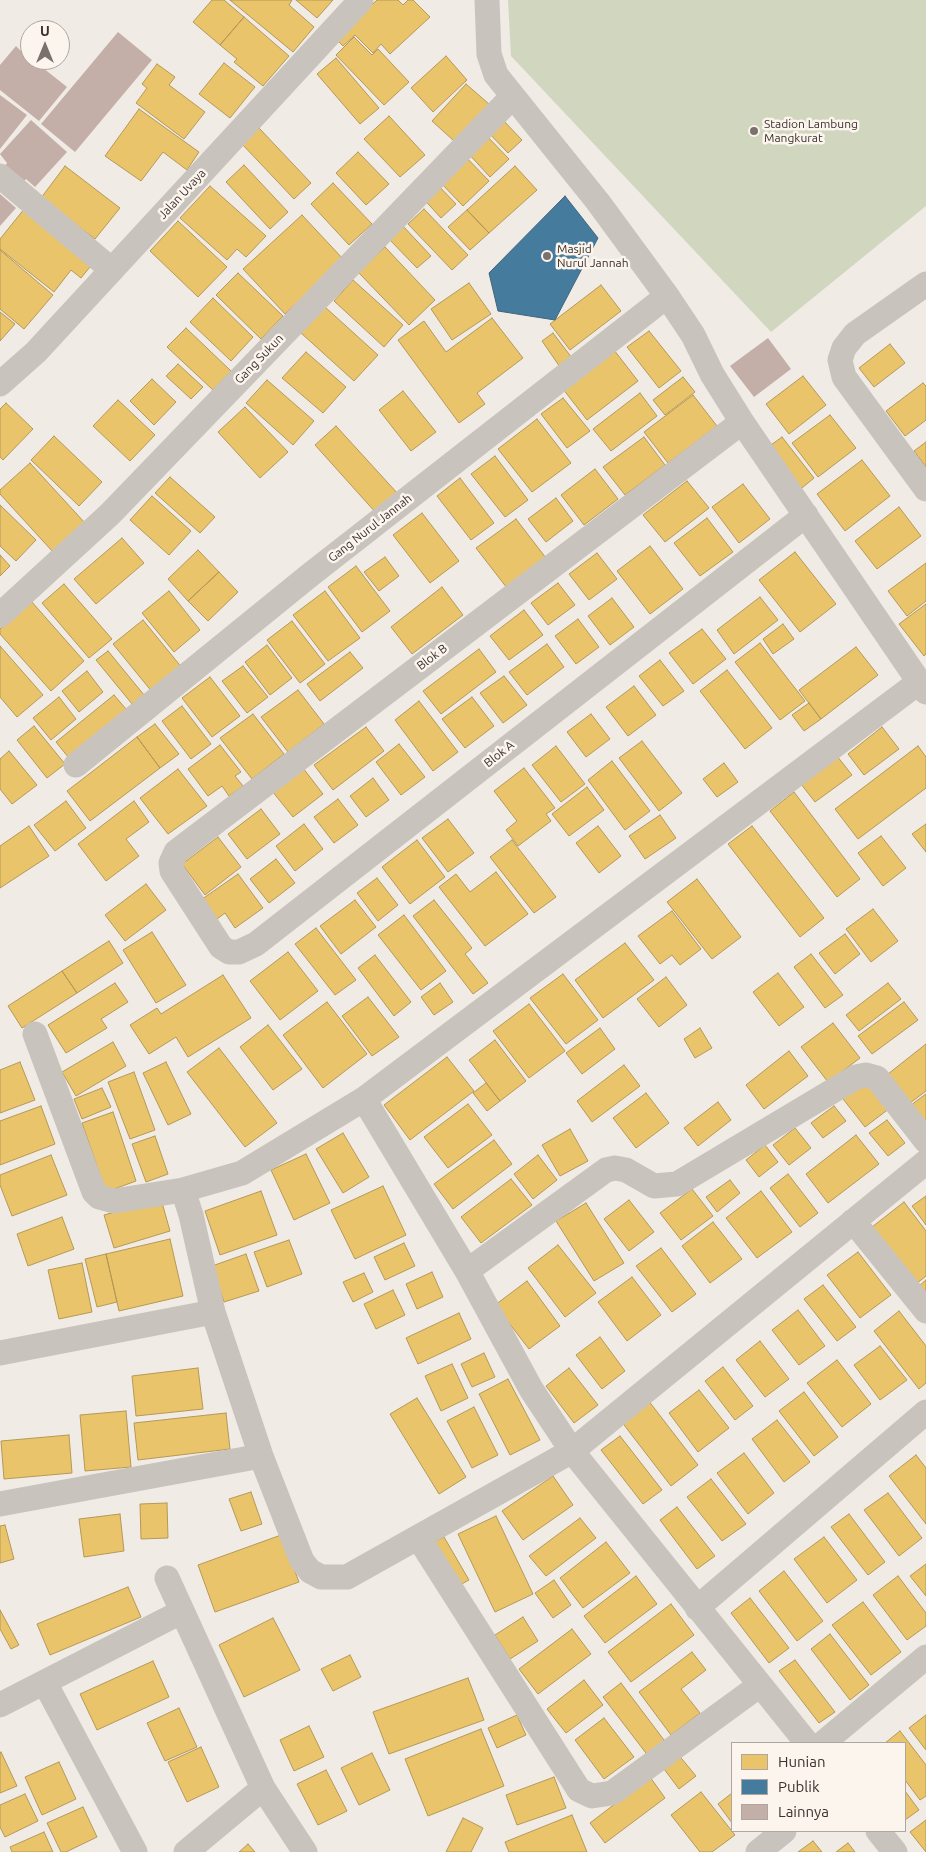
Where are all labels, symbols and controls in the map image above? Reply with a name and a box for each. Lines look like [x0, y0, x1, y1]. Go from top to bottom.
north arrow [20, 20, 70, 70]
text: U [40, 23, 50, 39]
place label: Stadion Lambung Mangkurat [764, 117, 858, 145]
marker: Stadion Lambung Mangkurat [748, 125, 760, 137]
street label: Jalan Uvaya [155, 166, 209, 222]
place label: Masjid Nurul Jannah [557, 242, 629, 270]
marker: Masjid Nurul Jannah [541, 250, 553, 262]
street label: Gang Sukun [232, 331, 286, 387]
street label: Gang Nurul Jannah [325, 491, 415, 565]
street label: Blok B [414, 641, 450, 673]
street label: Blok A [481, 738, 517, 770]
legend [731, 1742, 906, 1832]
text: Hunian [778, 1753, 826, 1770]
text: Publik [778, 1778, 819, 1795]
text: Lainnya [778, 1803, 829, 1820]

